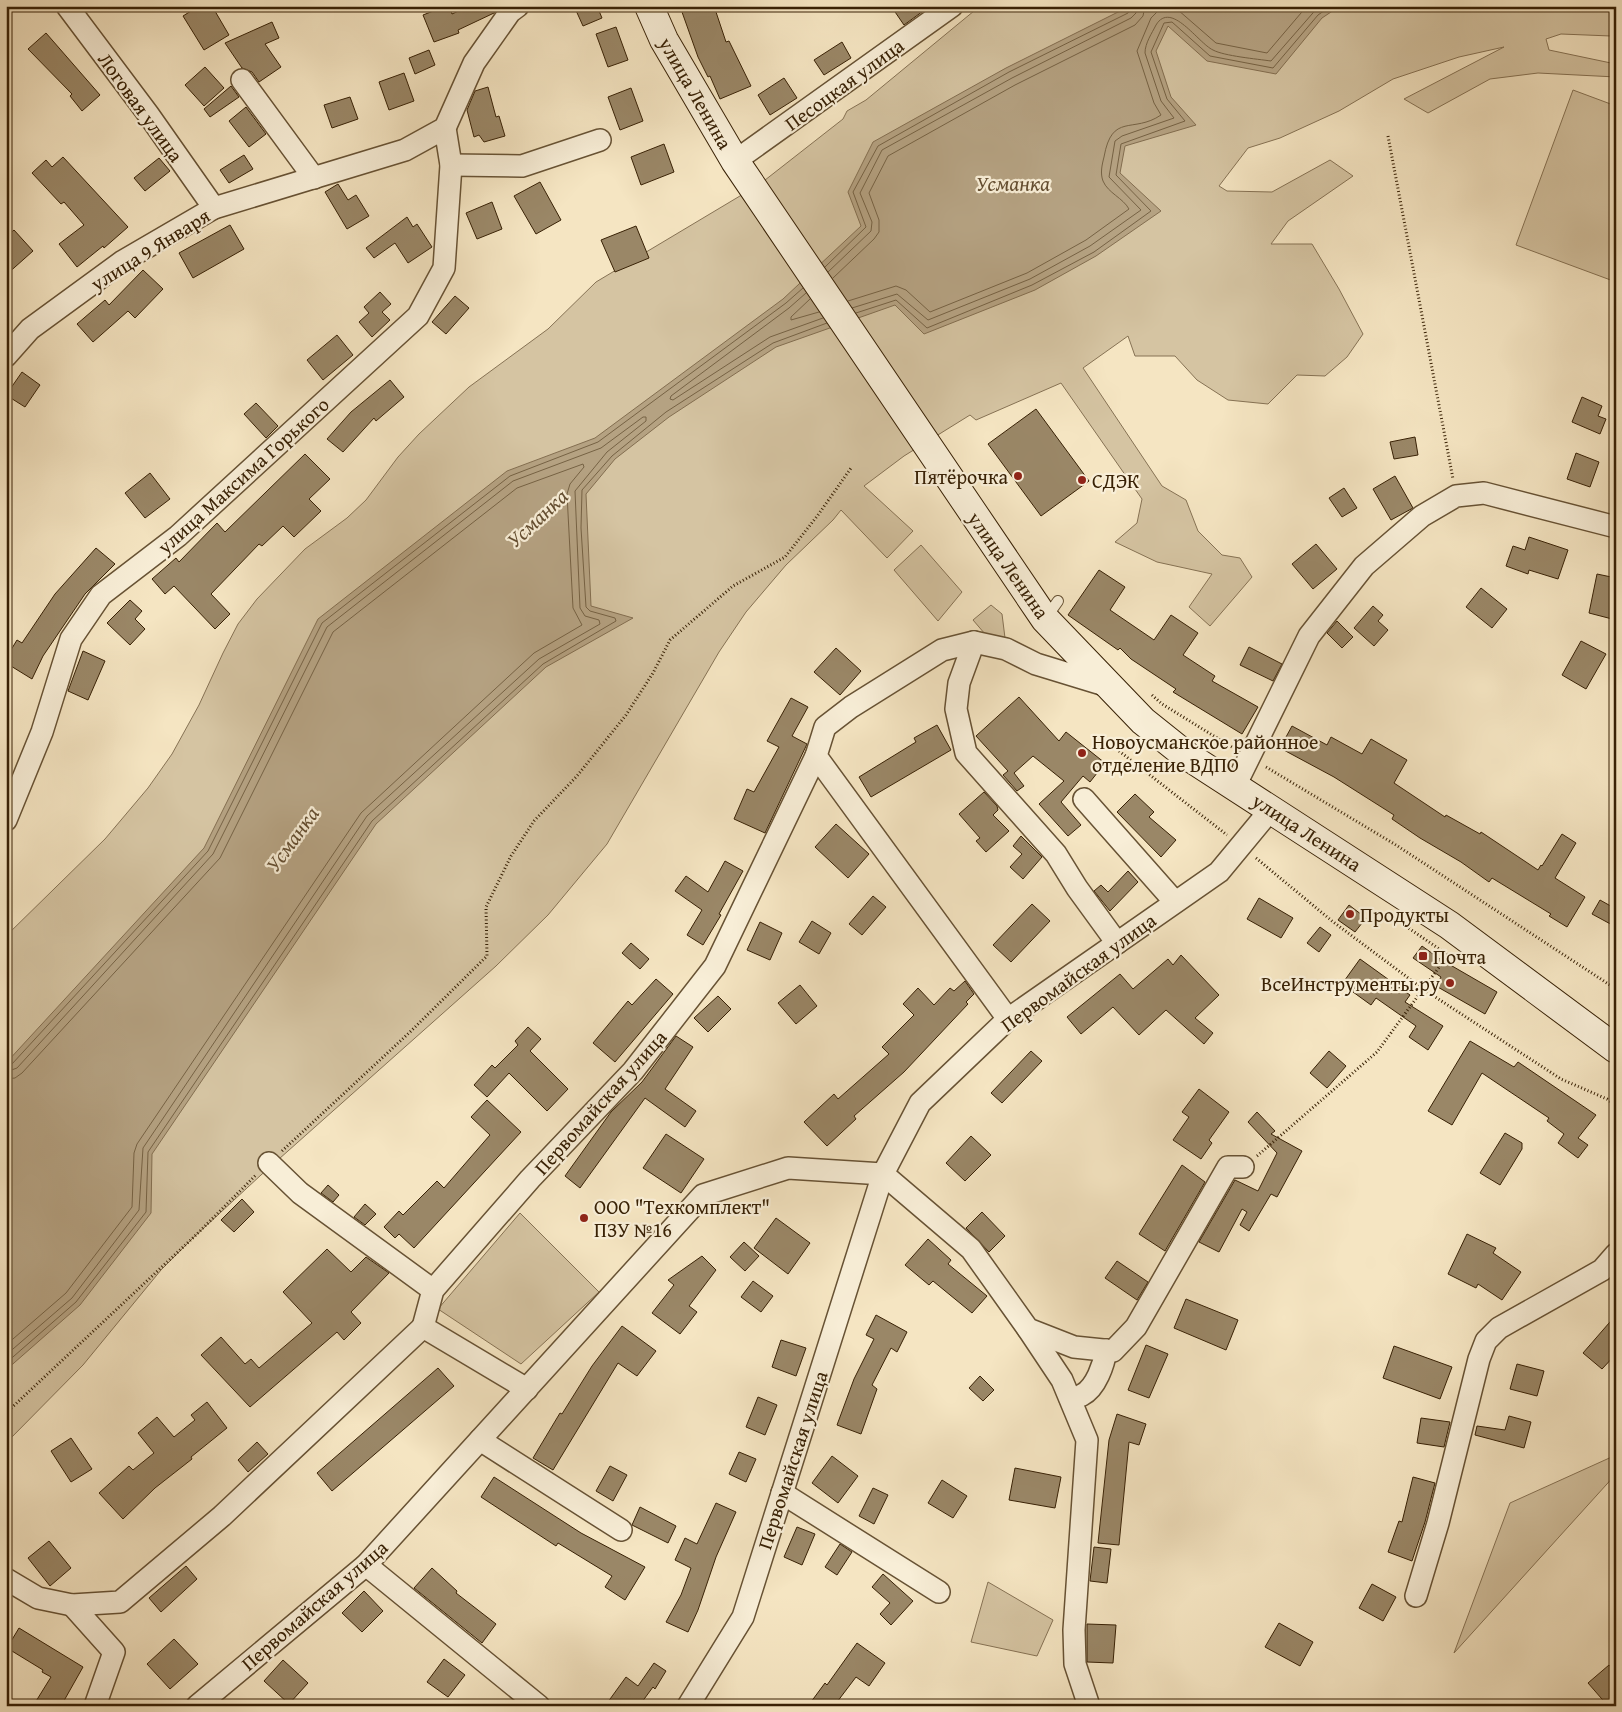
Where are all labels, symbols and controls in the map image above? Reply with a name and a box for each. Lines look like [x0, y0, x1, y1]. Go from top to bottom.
street label: Песоцкая улица [778, 30, 910, 137]
street label: улица Ленина [652, 31, 740, 155]
street label: Логовая улица [91, 46, 191, 168]
water label: Усманка [976, 168, 1050, 199]
street label: улица 9 Января [84, 201, 215, 298]
street label: улица Максима Горького [150, 390, 335, 561]
place label: Пятёрочка [914, 462, 1008, 491]
place label: СДЭК [1092, 466, 1140, 495]
marker: Пятёрочка [1012, 470, 1024, 482]
marker: СДЭК [1076, 474, 1088, 486]
water label: Усманка [499, 481, 575, 555]
street label: улица Ленина [961, 505, 1057, 625]
place label: Новоусманское районное отделение ВДПО [1092, 727, 1318, 779]
marker: Новоусманское районное отделение ВДПО [1076, 747, 1088, 759]
street label: улица Ленина [1246, 785, 1368, 878]
water label: Усманка [258, 800, 327, 878]
place label: Продукты [1360, 900, 1449, 929]
street label: Первомайская улица [994, 905, 1162, 1038]
marker: Продукты [1344, 908, 1356, 920]
place label: Почта [1433, 942, 1486, 971]
marker: Почта [1417, 950, 1429, 962]
place label: ВсеИнструменты.ру [1261, 969, 1440, 998]
marker: ВсеИнструменты.ру [1444, 977, 1456, 989]
street label: Первомайская улица [527, 1023, 673, 1181]
place label: ООО "Техкомплект" ПЗУ №16 [594, 1192, 770, 1244]
marker: ООО "Техкомплект" ПЗУ №16 [578, 1212, 590, 1224]
street label: Первомайская улица [749, 1367, 835, 1553]
street label: Первомайская улица [234, 1533, 394, 1677]

